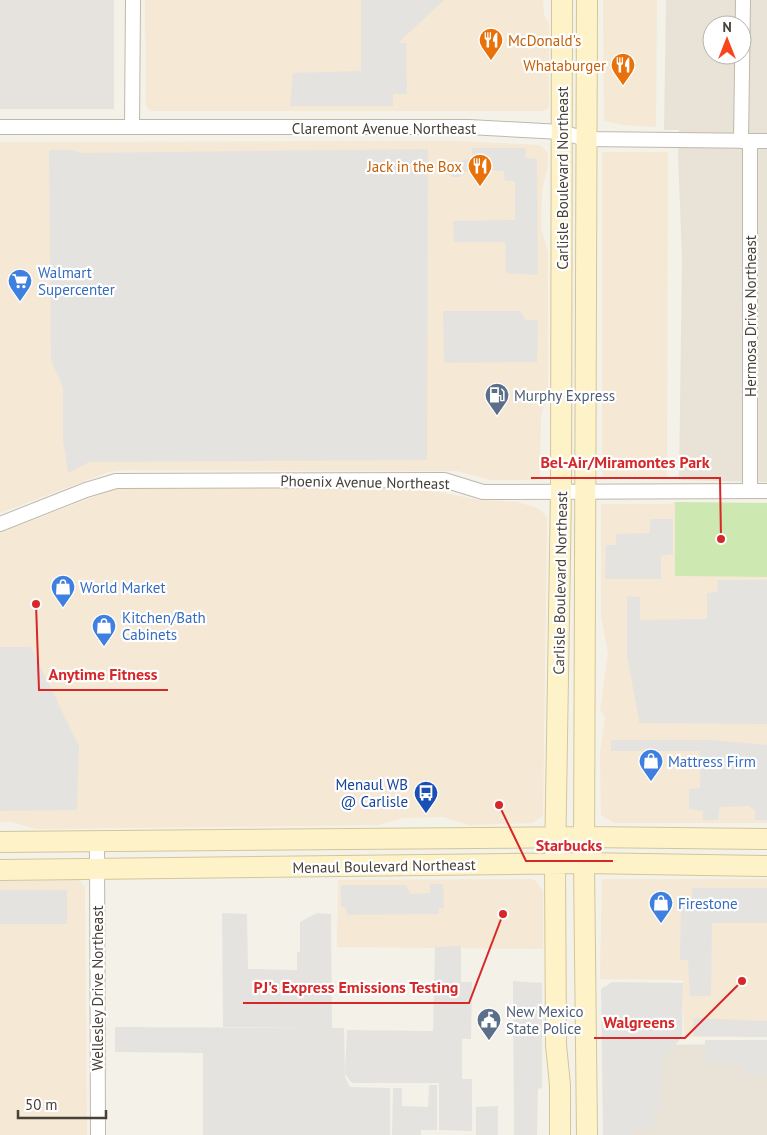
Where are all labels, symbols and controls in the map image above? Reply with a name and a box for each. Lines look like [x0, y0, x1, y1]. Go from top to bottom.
north arrow [702, 15, 752, 65]
text: N [722, 18, 732, 36]
restaurant icon: McDonald's [478, 27, 504, 61]
place label: McDonald's [508, 31, 581, 50]
restaurant icon: Whataburger [610, 52, 636, 86]
place label: Whataburger [523, 56, 606, 75]
street label: Carlisle Boulevard Northeast [553, 86, 572, 270]
street label: Claremont Avenue Northeast [292, 119, 476, 138]
restaurant icon: Jack in the Box [467, 153, 493, 187]
place label: Jack in the Box [366, 157, 462, 176]
street label: Hermosa Drive Northeast [741, 235, 760, 397]
place label: Walmart Supercenter [38, 263, 115, 299]
supermarket icon: Walmart Supercenter [7, 268, 33, 302]
fuel station icon: Murphy Express [484, 382, 510, 416]
place label: Murphy Express [514, 386, 615, 405]
callout: Bel-Air/Miramontes Park [531, 447, 720, 478]
text: Bel-Air/Miramontes Park [540, 452, 710, 472]
street label: Phoenix Avenue Northeast [280, 471, 450, 493]
street label: Carlisle Boulevard Northeast [549, 491, 571, 675]
shop icon: World Market [50, 574, 76, 608]
place label: World Market [80, 578, 166, 597]
place label: Kitchen/Bath Cabinets [122, 608, 206, 644]
shop icon: Kitchen/Bath Cabinets [91, 613, 117, 647]
callout: Anytime Fitness [39, 659, 168, 690]
text: Anytime Fitness [48, 664, 158, 684]
shop icon: Mattress Firm [638, 748, 664, 782]
place label: Mattress Firm [668, 752, 756, 771]
place label: Menaul WB @ Carlisle [336, 775, 408, 811]
bus stop icon: Menaul WB @ Carlisle [413, 780, 439, 814]
callout: Starbucks [526, 830, 613, 861]
text: Starbucks [536, 835, 602, 855]
street label: Menaul Boulevard Northeast [292, 855, 476, 877]
shop icon: Firestone [648, 890, 674, 924]
place label: Firestone [678, 894, 738, 913]
street label: Wellesley Drive Northeast [88, 905, 107, 1071]
callout: PJ's Express Emissions Testing [243, 972, 469, 1003]
text: PJ's Express Emissions Testing [254, 977, 458, 997]
place label: New Mexico State Police [506, 1002, 584, 1038]
public building icon: New Mexico State Police [476, 1007, 502, 1041]
callout: Walgreens [594, 1007, 685, 1038]
text: Walgreens [603, 1012, 675, 1032]
scale bar [18, 1088, 105, 1120]
text: 50 m [25, 1095, 58, 1114]

